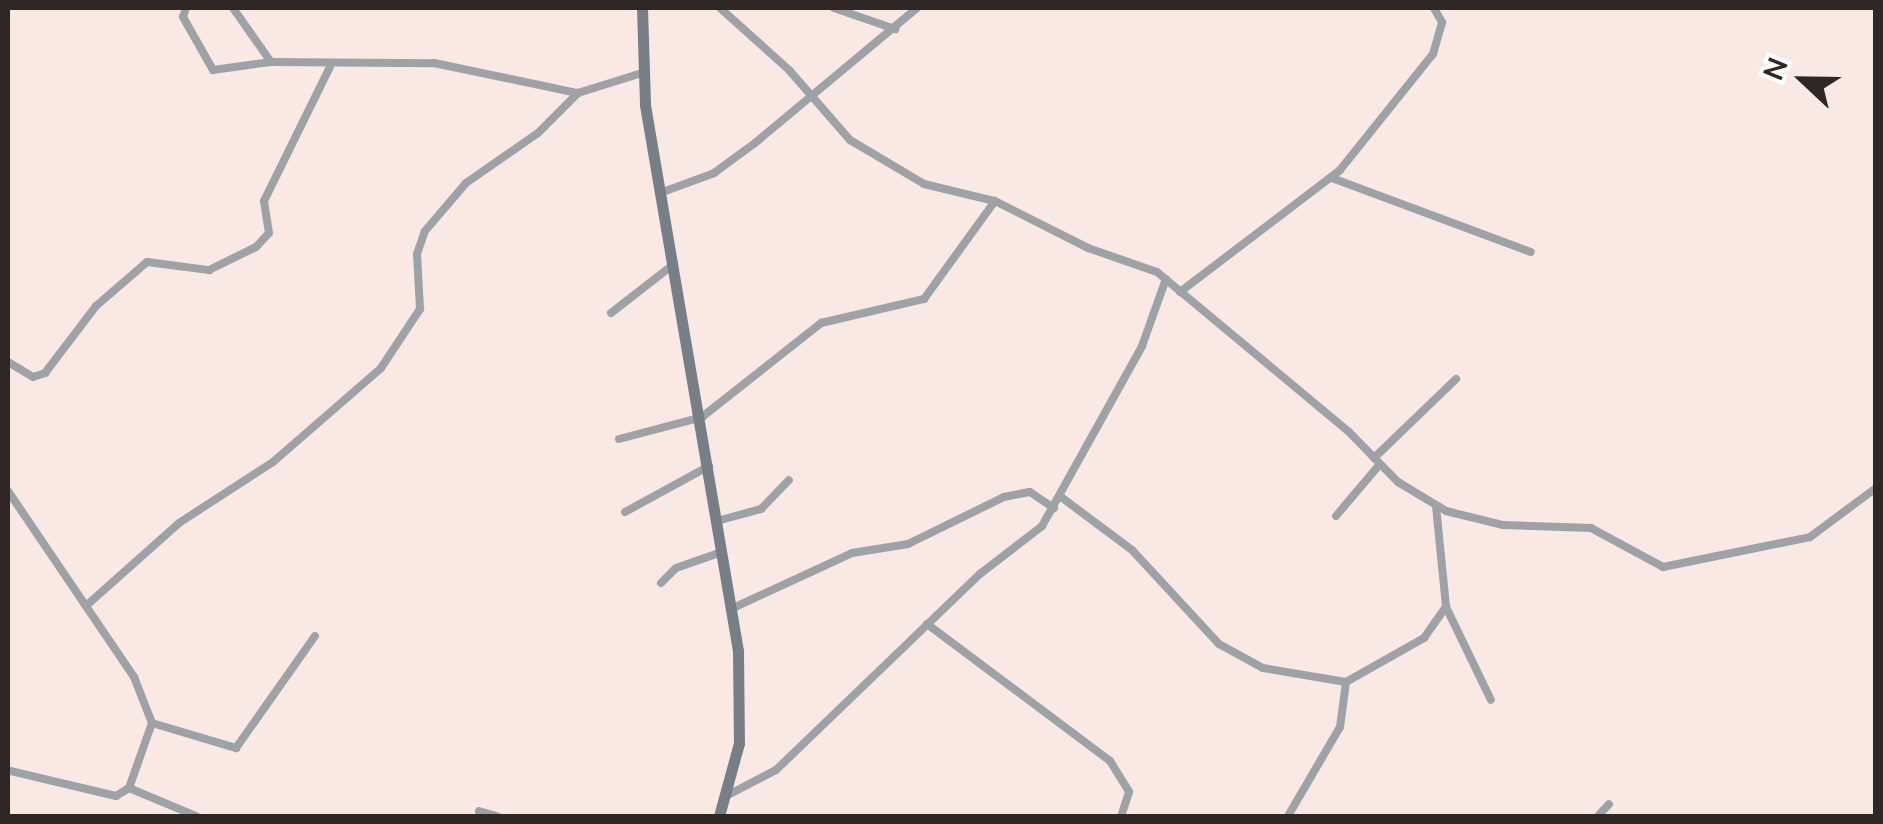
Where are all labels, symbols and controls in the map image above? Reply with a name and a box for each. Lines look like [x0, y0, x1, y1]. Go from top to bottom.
north arrow [1753, 30, 1853, 130]
text: N [1755, 52, 1795, 85]

